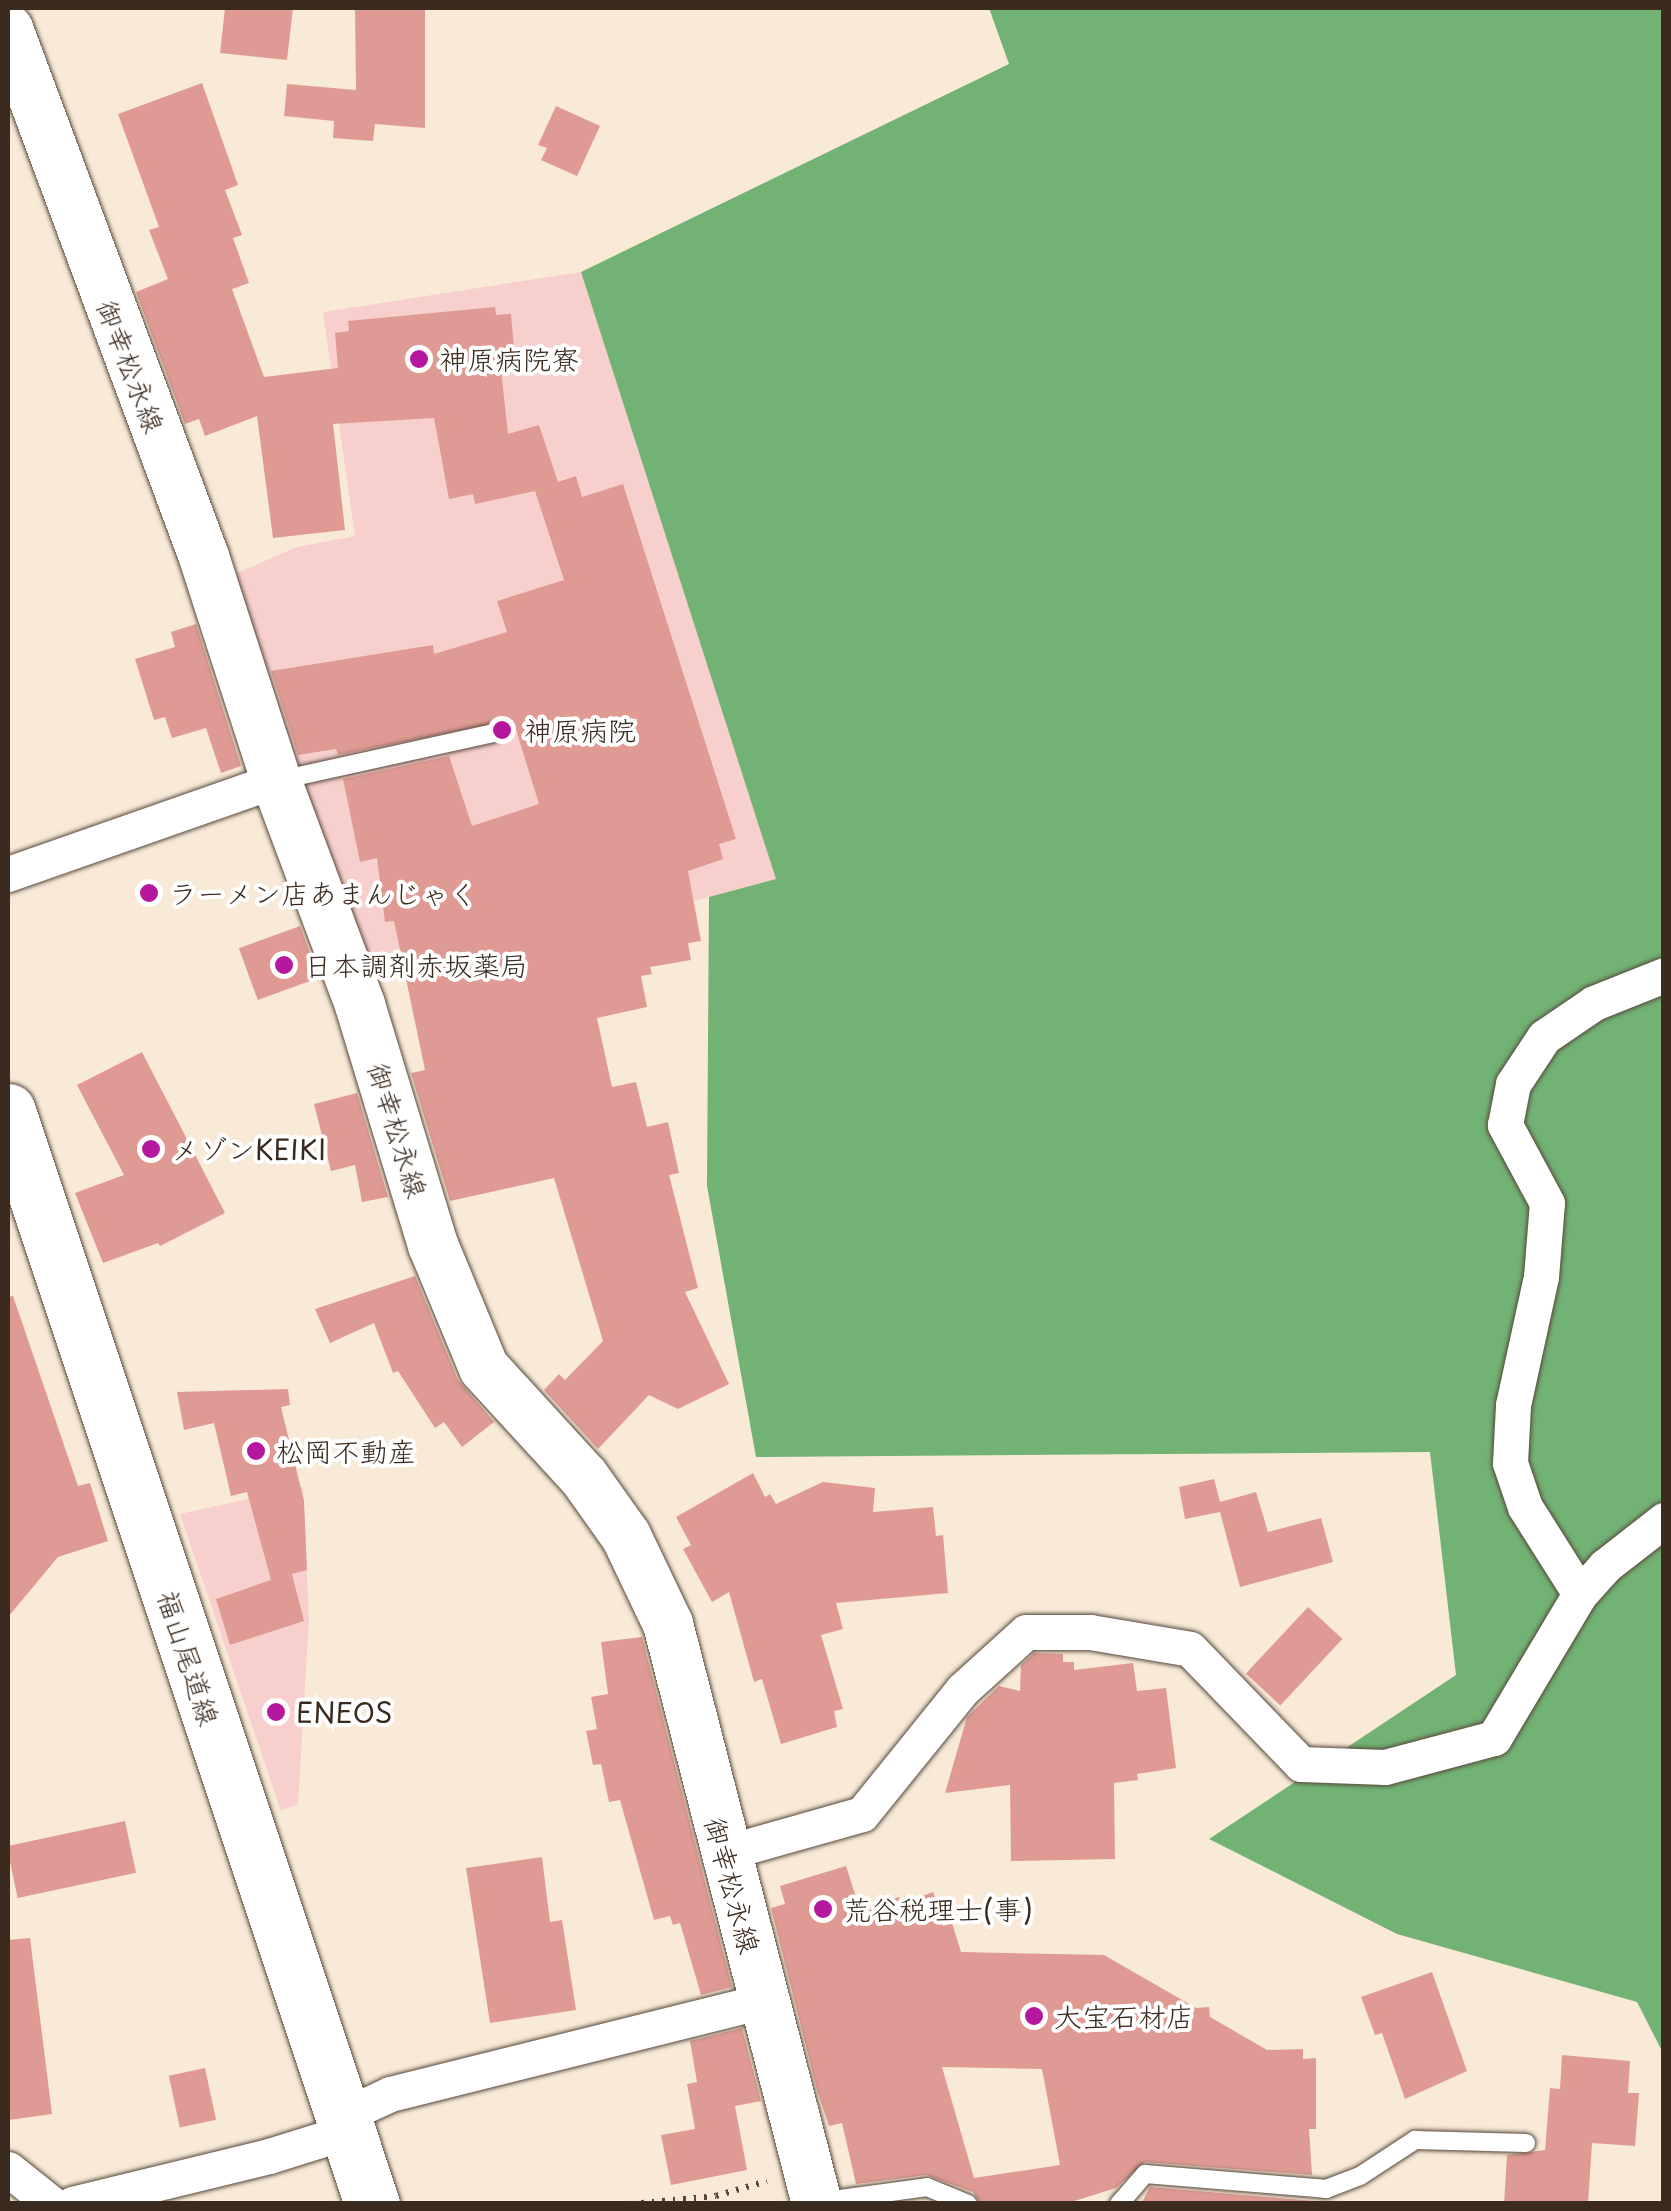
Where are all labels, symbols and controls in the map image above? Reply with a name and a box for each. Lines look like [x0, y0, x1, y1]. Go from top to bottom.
street label: 御幸松永線 [90, 295, 172, 437]
place label: 神原病院寮 [439, 342, 579, 376]
marker: 神原病院寮 [408, 348, 430, 370]
place label: 神原病院 [524, 713, 636, 747]
marker: 神原病院 [489, 717, 515, 743]
place label: ラーメン店あまんじゃく [169, 876, 477, 910]
marker: ラーメン店あまんじゃく [138, 882, 160, 904]
place label: 日本調剤赤坂薬局 [304, 948, 528, 982]
marker: 日本調剤赤坂薬局 [273, 954, 295, 976]
street label: 御幸松永線 [361, 1058, 435, 1202]
place label: メゾンKEIKI [171, 1132, 326, 1166]
marker: メゾンKEIKI [140, 1138, 162, 1160]
place label: 松岡不動産 [276, 1434, 416, 1468]
marker: 松岡不動産 [245, 1440, 267, 1462]
street label: 福山尾道線 [151, 1586, 227, 1730]
place label: ENEOS [296, 1695, 392, 1729]
marker: ENEOS [265, 1701, 287, 1723]
street label: 御幸松永線 [699, 1813, 767, 1957]
place label: 荒谷税理士(事) [843, 1892, 1033, 1926]
marker: 荒谷税理士(事) [812, 1898, 834, 1920]
place label: 大宝石材店 [1054, 1999, 1194, 2033]
marker: 大宝石材店 [1023, 2005, 1045, 2027]

